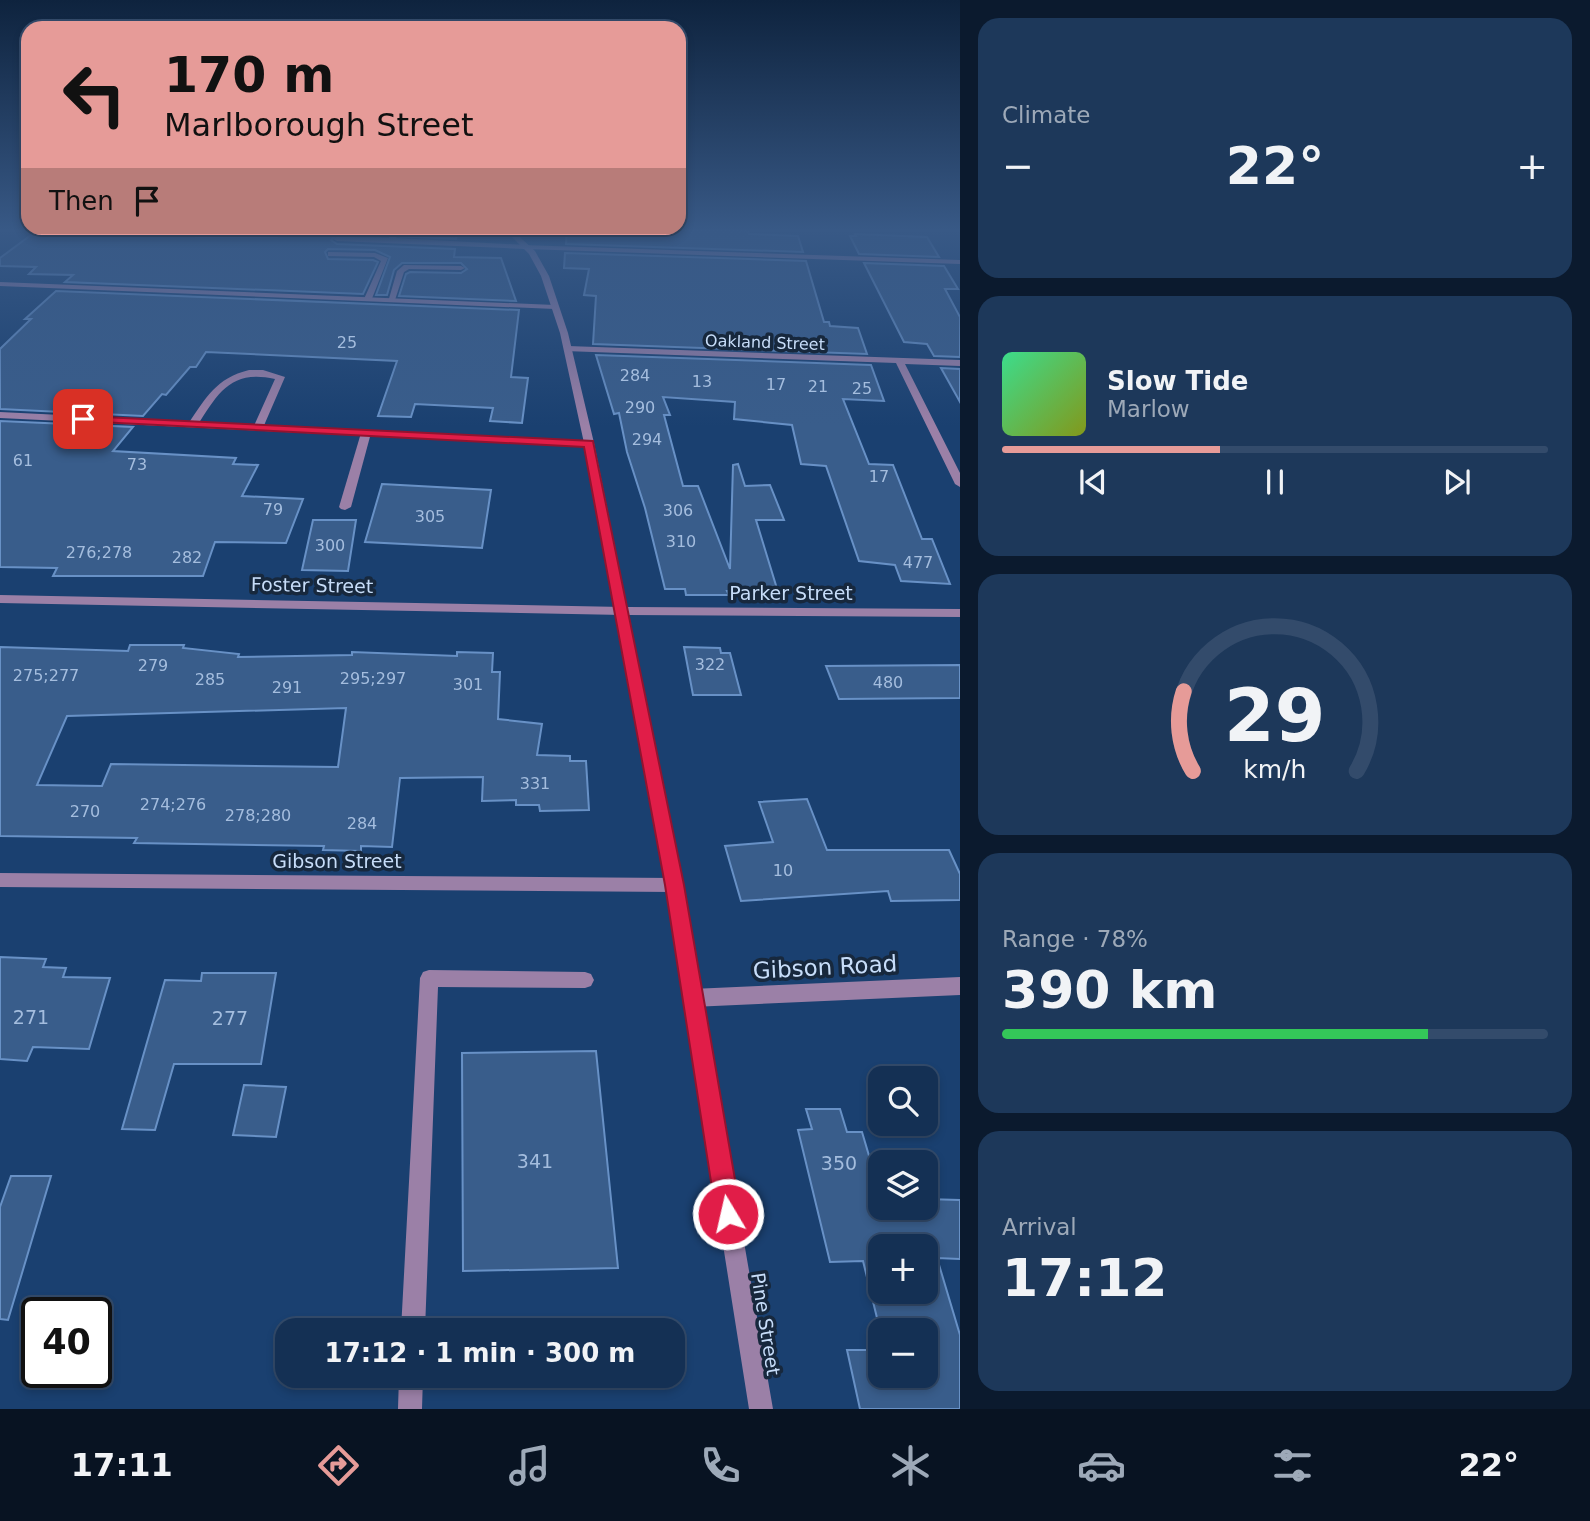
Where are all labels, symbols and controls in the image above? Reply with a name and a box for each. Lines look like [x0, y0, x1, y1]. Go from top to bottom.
text: 170 m [164, 47, 334, 104]
icon: left [49, 49, 140, 140]
text: Climate [1002, 102, 1091, 128]
text: Marlborough Street [164, 106, 473, 144]
text: 22° [1226, 136, 1324, 196]
text: − [1002, 144, 1034, 188]
text: + [1516, 144, 1548, 188]
icon: arrive [128, 182, 166, 220]
text: Then [49, 186, 114, 216]
street label: Oakland Street [705, 331, 825, 354]
house number: 25 [337, 333, 357, 352]
house number: 284 [620, 366, 650, 385]
text: Slow Tide [1107, 366, 1248, 396]
house number: 13 [692, 372, 712, 391]
house number: 17 [766, 375, 786, 394]
house number: 21 [808, 377, 828, 396]
house number: 25 [852, 379, 872, 398]
pin [53, 389, 113, 449]
text: Marlow [1107, 396, 1190, 422]
house number: 290 [625, 398, 655, 417]
icon: arrive [64, 400, 102, 438]
house number: 294 [632, 430, 662, 449]
house number: 61 [13, 451, 33, 470]
house number: 73 [127, 455, 147, 474]
icon: previous [1074, 463, 1112, 501]
icon: pause [1256, 463, 1294, 501]
icon: next [1438, 463, 1476, 501]
house number: 17 [869, 467, 889, 486]
house number: 79 [263, 500, 283, 519]
house number: 306 [663, 501, 693, 520]
house number: 305 [415, 507, 445, 526]
house number: 310 [666, 532, 696, 551]
house number: 300 [315, 536, 345, 555]
house number: 276;278 [66, 543, 132, 562]
house number: 282 [172, 548, 202, 567]
house number: 477 [903, 553, 933, 572]
street label: Foster Street [251, 573, 373, 597]
street label: Parker Street [729, 582, 853, 604]
house number: 322 [695, 655, 725, 674]
house number: 279 [138, 656, 168, 675]
house number: 275;277 [13, 666, 79, 685]
house number: 295;297 [340, 669, 406, 688]
house number: 285 [195, 670, 225, 689]
house number: 480 [873, 673, 903, 692]
text: 29 [1224, 673, 1326, 758]
house number: 301 [453, 675, 483, 694]
house number: 291 [272, 678, 302, 697]
text: km/h [1243, 754, 1307, 783]
house number: 331 [520, 774, 550, 793]
house number: 274;276 [140, 795, 206, 814]
house number: 270 [70, 802, 100, 821]
house number: 278;280 [225, 806, 291, 825]
house number: 284 [347, 814, 377, 833]
street label: Gibson Street [272, 850, 402, 872]
house number: 10 [773, 861, 793, 880]
text: Range · 78% [1002, 926, 1148, 952]
street label: Gibson Road [752, 950, 898, 984]
text: 390 km [1002, 960, 1217, 1020]
house number: 271 [13, 1006, 49, 1028]
house number: 277 [212, 1007, 248, 1029]
map controls [868, 1066, 938, 1388]
button: search [868, 1066, 938, 1136]
house number: 341 [517, 1150, 553, 1172]
button: layers [868, 1150, 938, 1220]
house number: 350 [821, 1152, 857, 1174]
position arrow [691, 1177, 765, 1251]
text: Arrival [1002, 1214, 1077, 1240]
button: + [868, 1234, 938, 1304]
text: 17:12 [1002, 1248, 1168, 1308]
street label: Pine Street [747, 1271, 785, 1377]
speed limit sign: 40 [21, 1297, 112, 1388]
button: − [868, 1318, 938, 1388]
text: 17:12 · 1 min · 300 m [325, 1338, 635, 1368]
icon: directions [314, 1441, 363, 1490]
icon: music [505, 1441, 554, 1490]
icon: phone [696, 1441, 745, 1490]
icon: climate [886, 1441, 935, 1490]
icon: car [1077, 1441, 1126, 1490]
icon: filters [1268, 1441, 1317, 1490]
text: 17:11 [71, 1446, 173, 1484]
text: 22° [1459, 1446, 1519, 1484]

